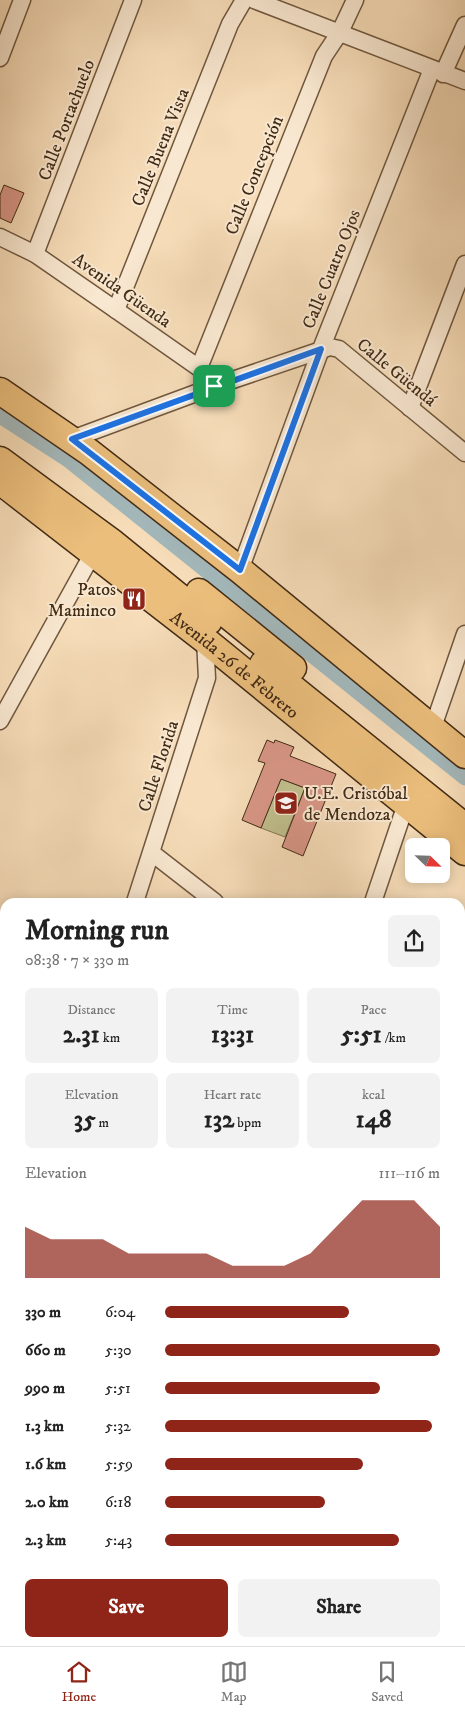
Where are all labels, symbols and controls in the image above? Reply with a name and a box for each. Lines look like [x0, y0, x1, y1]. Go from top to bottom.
street label: Calle Portachuelo [34, 56, 100, 184]
street label: Calle Buena Vista [127, 85, 195, 210]
street label: Calle Concepción [221, 112, 289, 238]
street label: Calle Cuatro Ojos [298, 206, 366, 332]
street label: Avenida Güenda [68, 249, 175, 333]
street label: Calle Güendá [352, 334, 441, 412]
pin [193, 365, 235, 407]
icon: arrive [200, 372, 228, 400]
place label: Patos Maminco [48, 579, 116, 622]
restaurant icon: Patos Maminco [121, 586, 147, 612]
street label: Avenida 26 de Febrero [165, 607, 303, 724]
street label: Calle Florida [134, 718, 184, 815]
place label: U.E. Cristóbal de Mendoza [304, 783, 408, 826]
school or university icon: U.E. Cristóbal de Mendoza [273, 790, 299, 816]
north arrow [405, 838, 450, 882]
map controls [405, 838, 450, 883]
text: Morning run [25, 913, 169, 948]
button: share [388, 915, 440, 967]
text: 08:38 · 7 × 330 m [25, 950, 129, 970]
text: Distance [67, 1001, 116, 1019]
text: Time [217, 1001, 248, 1019]
text: Pace [361, 1001, 386, 1019]
text: 2.31 [63, 1019, 100, 1050]
text: 13:31 [211, 1019, 254, 1050]
text: 5:51 [341, 1019, 382, 1050]
text: km [100, 1029, 120, 1047]
text: /km [382, 1029, 406, 1047]
text: Elevation [64, 1086, 119, 1104]
text: Heart rate [204, 1086, 261, 1104]
text: kcal [362, 1086, 385, 1104]
text: 35 [74, 1104, 96, 1135]
text: 132 [204, 1104, 234, 1135]
text: 148 [355, 1104, 392, 1135]
text: m [96, 1114, 109, 1132]
text: bpm [234, 1114, 261, 1132]
text: Elevation [25, 1163, 87, 1183]
text: 111–116 m [378, 1163, 440, 1183]
text: 330 m [25, 1302, 61, 1322]
text: 6:04 [105, 1302, 135, 1322]
text: 660 m [25, 1340, 66, 1360]
text: 5:30 [105, 1340, 132, 1360]
text: 990 m [25, 1378, 65, 1398]
text: 5:51 [105, 1378, 131, 1398]
text: 1.3 km [25, 1416, 64, 1436]
text: 5:32 [105, 1416, 131, 1436]
text: 1.6 km [25, 1454, 66, 1474]
text: 5:59 [105, 1454, 133, 1474]
text: 2.0 km [25, 1492, 69, 1512]
text: 6:18 [105, 1492, 131, 1512]
text: 2.3 km [25, 1530, 66, 1550]
text: 5:43 [105, 1530, 132, 1550]
button: Save [25, 1579, 228, 1637]
button: Share [238, 1579, 440, 1637]
tab: Home [62, 1658, 96, 1706]
tab: Map [220, 1658, 248, 1706]
tab: Saved [371, 1658, 403, 1706]

